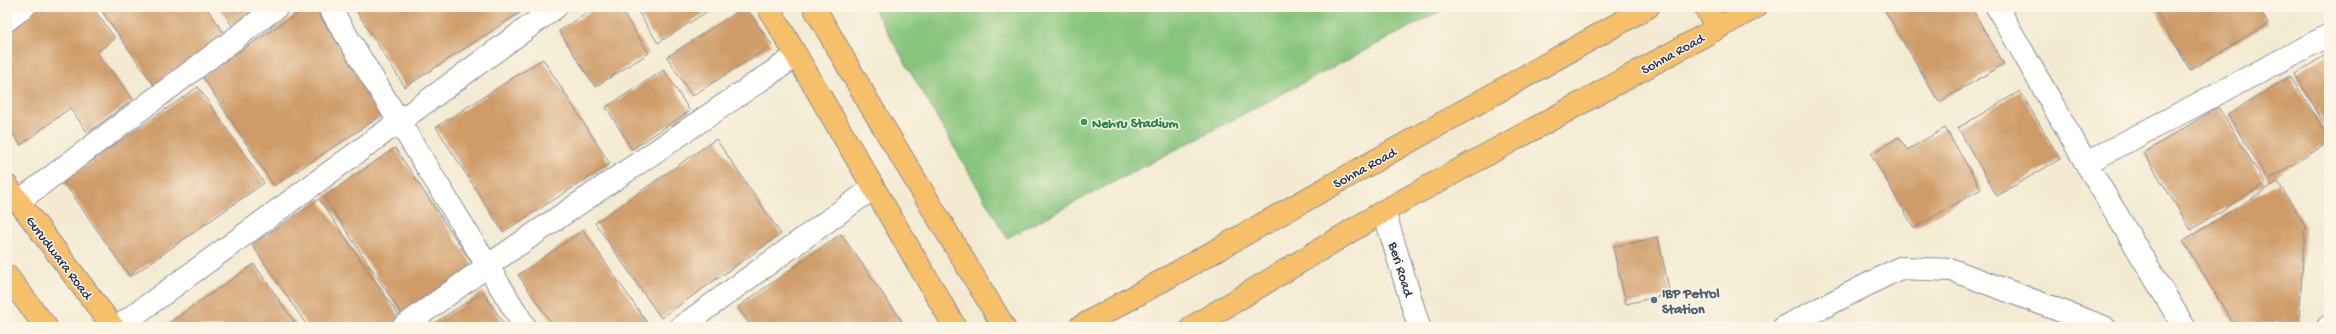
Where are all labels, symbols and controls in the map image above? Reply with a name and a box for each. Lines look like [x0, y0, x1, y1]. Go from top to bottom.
street label: Sohna Road [1639, 30, 1709, 79]
place label: Nehru Stadium [1092, 116, 1179, 133]
marker: Nehru Stadium [1079, 117, 1089, 127]
street label: Sohna Road [1331, 144, 1401, 193]
street label: Gurudwara Road [21, 213, 96, 305]
street label: Beri Road [1383, 239, 1416, 301]
place label: IBP Petrol Station [1662, 286, 1720, 319]
marker: IBP Petrol Station [1649, 295, 1659, 305]

